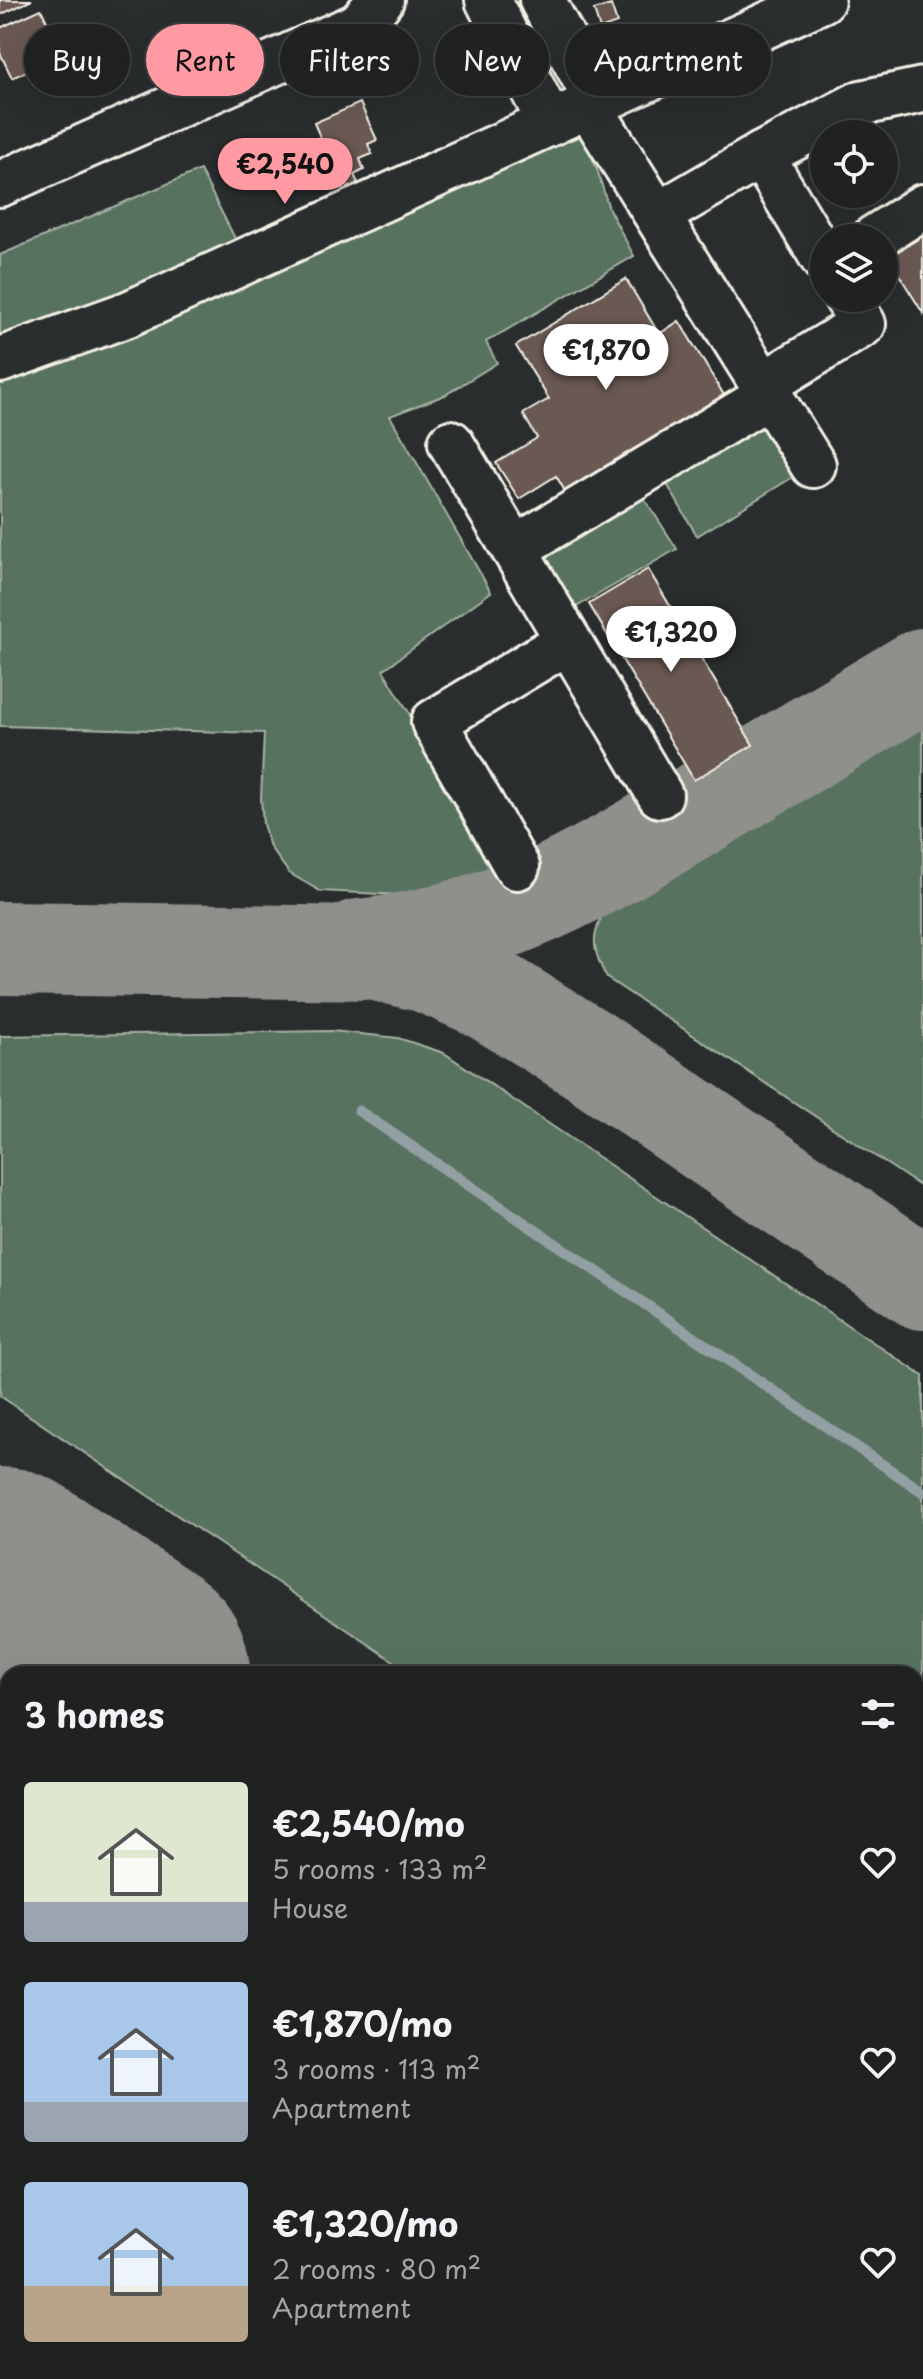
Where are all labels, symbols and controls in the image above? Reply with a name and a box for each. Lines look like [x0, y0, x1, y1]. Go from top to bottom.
chip: Buy [24, 24, 130, 96]
chip: Rent [146, 24, 264, 96]
chip: Filters [280, 24, 419, 96]
chip: New [435, 24, 549, 96]
chip: Apartment [565, 24, 771, 96]
map controls [810, 120, 898, 312]
button: locate [810, 120, 898, 208]
pin: €2,540 [220, 138, 350, 206]
text: €2,540 [236, 144, 334, 183]
button: layers [810, 224, 898, 312]
pin: €1,870 [541, 324, 671, 392]
text: €1,870 [562, 330, 651, 369]
pin: €1,320 [606, 606, 736, 674]
text: €1,320 [624, 612, 718, 651]
text: 3 homes [24, 1688, 164, 1740]
icon: filters [856, 1692, 900, 1736]
text: €2,540/mo [272, 1797, 465, 1849]
icon: home [88, 1814, 184, 1910]
icon: heart [856, 1840, 900, 1884]
text: 5 rooms · 133 m² [272, 1849, 487, 1888]
text: House [272, 1888, 348, 1927]
text: €1,870/mo [272, 1997, 452, 2049]
icon: home [88, 2014, 184, 2110]
icon: heart [856, 2040, 900, 2084]
text: 3 rooms · 113 m² [272, 2049, 480, 2088]
text: Apartment [272, 2088, 411, 2127]
text: €1,320/mo [272, 2197, 458, 2249]
icon: home [88, 2214, 184, 2310]
icon: heart [856, 2240, 900, 2284]
text: 2 rooms · 80 m² [272, 2249, 481, 2288]
text: Apartment [272, 2288, 411, 2327]

